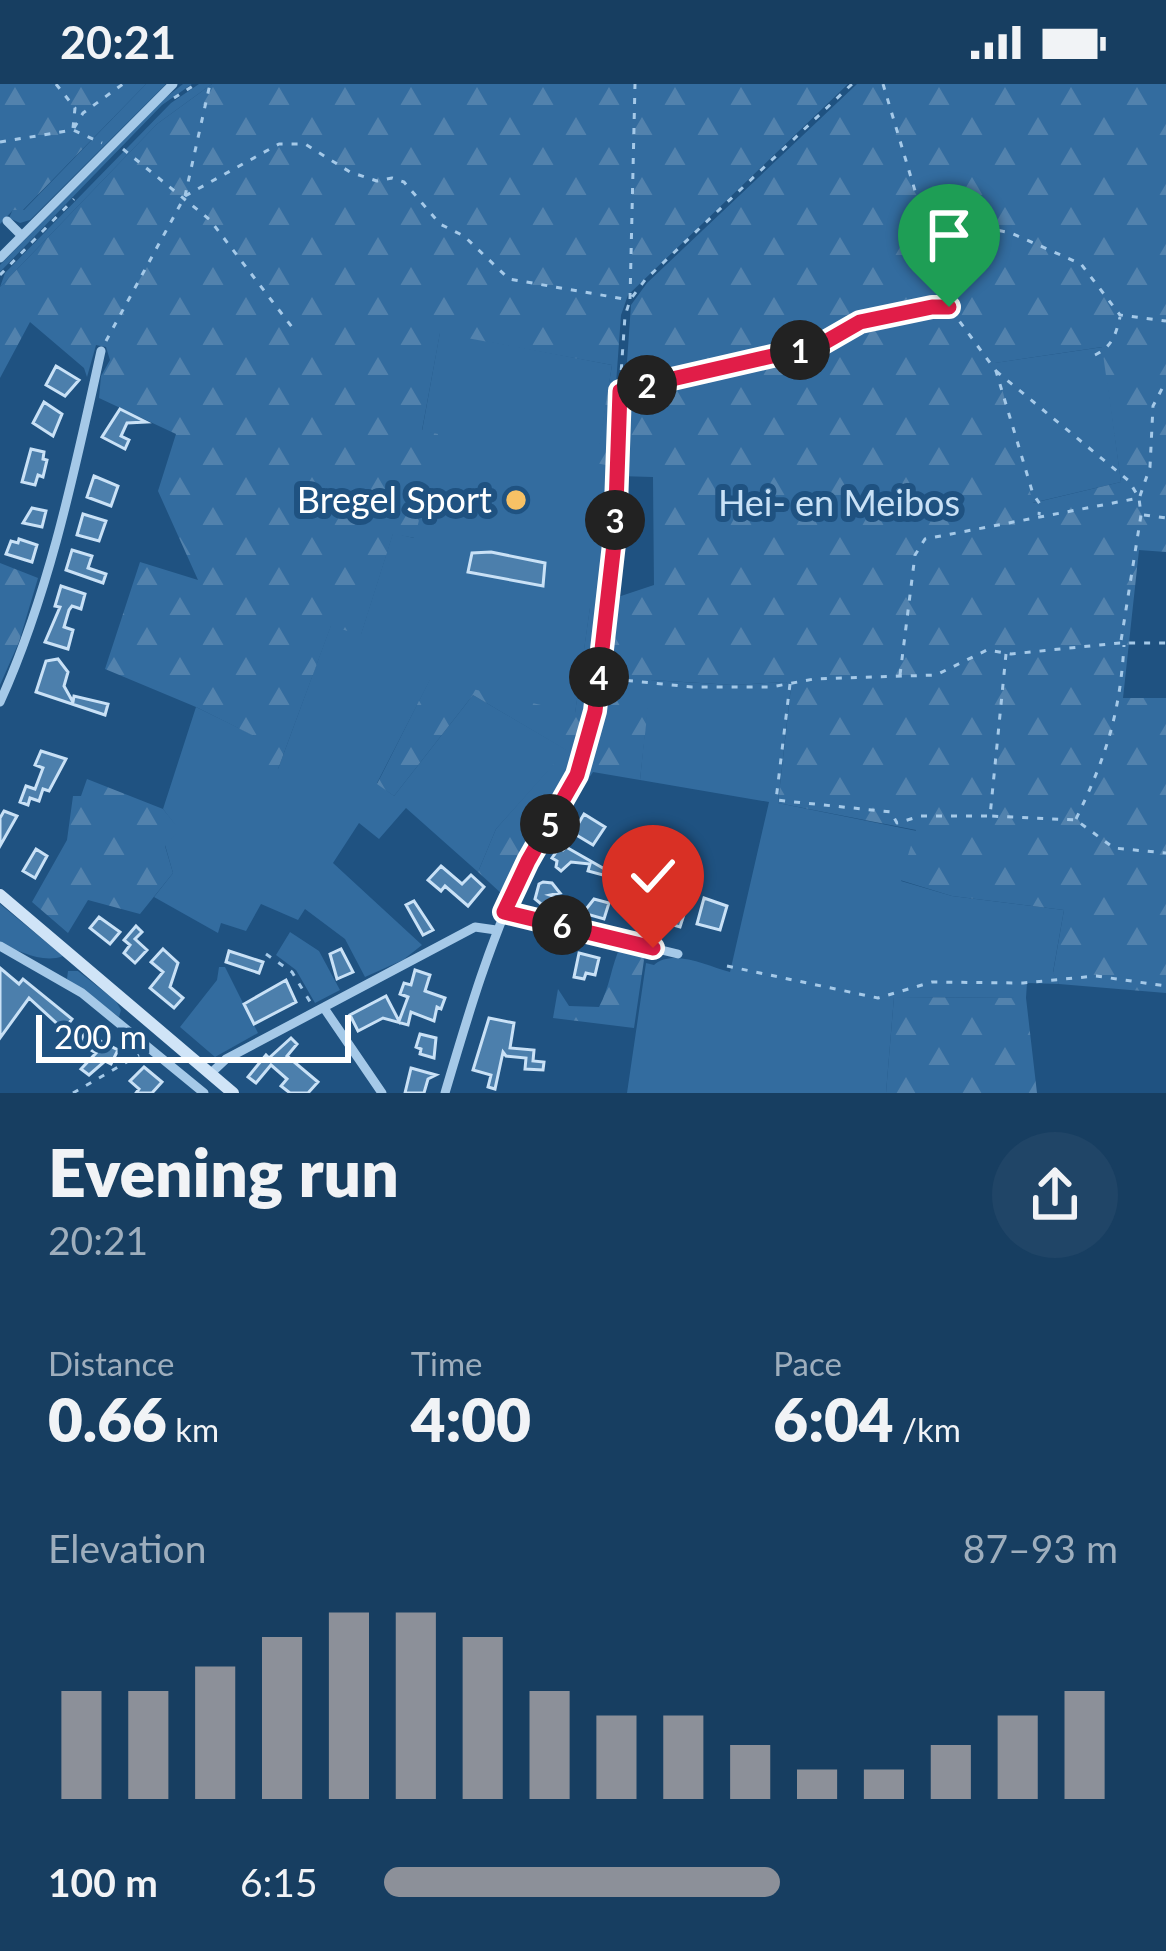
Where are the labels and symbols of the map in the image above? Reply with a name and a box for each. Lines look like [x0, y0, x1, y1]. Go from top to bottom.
pin [898, 184, 1000, 307]
pin: 1 [770, 320, 830, 380]
pin: 2 [617, 355, 677, 415]
place label: Bregel Sport [297, 477, 492, 521]
park label: Hei- en Meibos [718, 480, 960, 524]
marker: Bregel Sport [503, 487, 529, 513]
pin: 3 [585, 490, 645, 550]
pin: 4 [569, 647, 629, 707]
pin: 5 [520, 794, 580, 854]
pin [602, 825, 704, 948]
pin: 6 [532, 895, 592, 955]
scale bar [36, 1009, 351, 1062]

